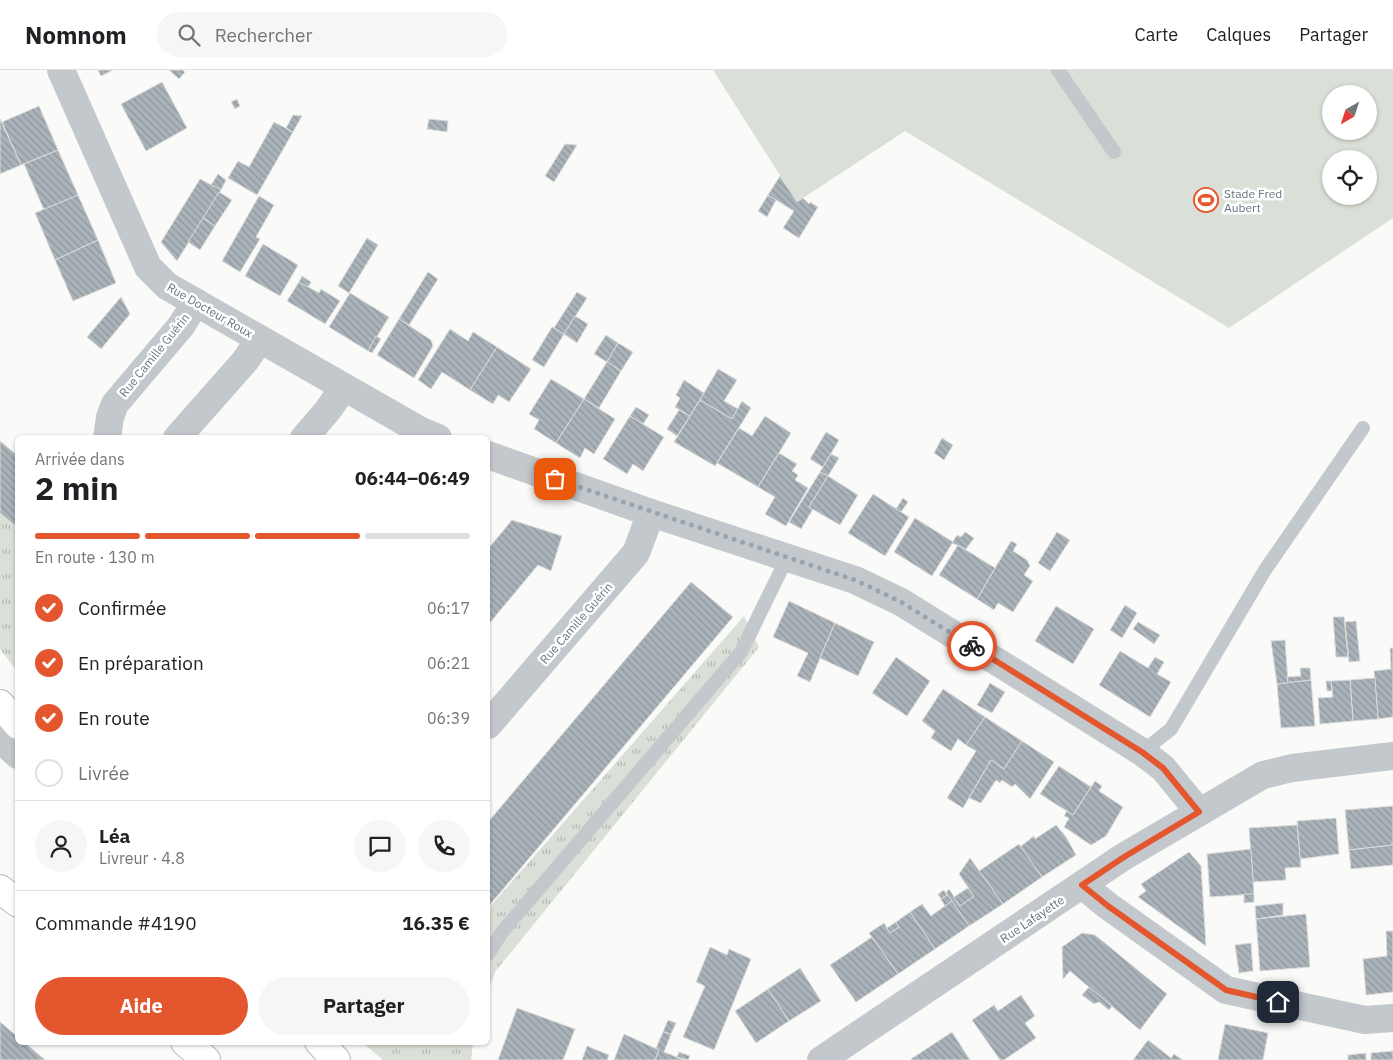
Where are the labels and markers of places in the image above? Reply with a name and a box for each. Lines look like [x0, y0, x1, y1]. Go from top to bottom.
place label: Stade Fred Aubert [1224, 186, 1282, 215]
sports icon: Stade Fred Aubert [1193, 187, 1219, 213]
pin [534, 458, 576, 500]
pin [1257, 981, 1299, 1023]

